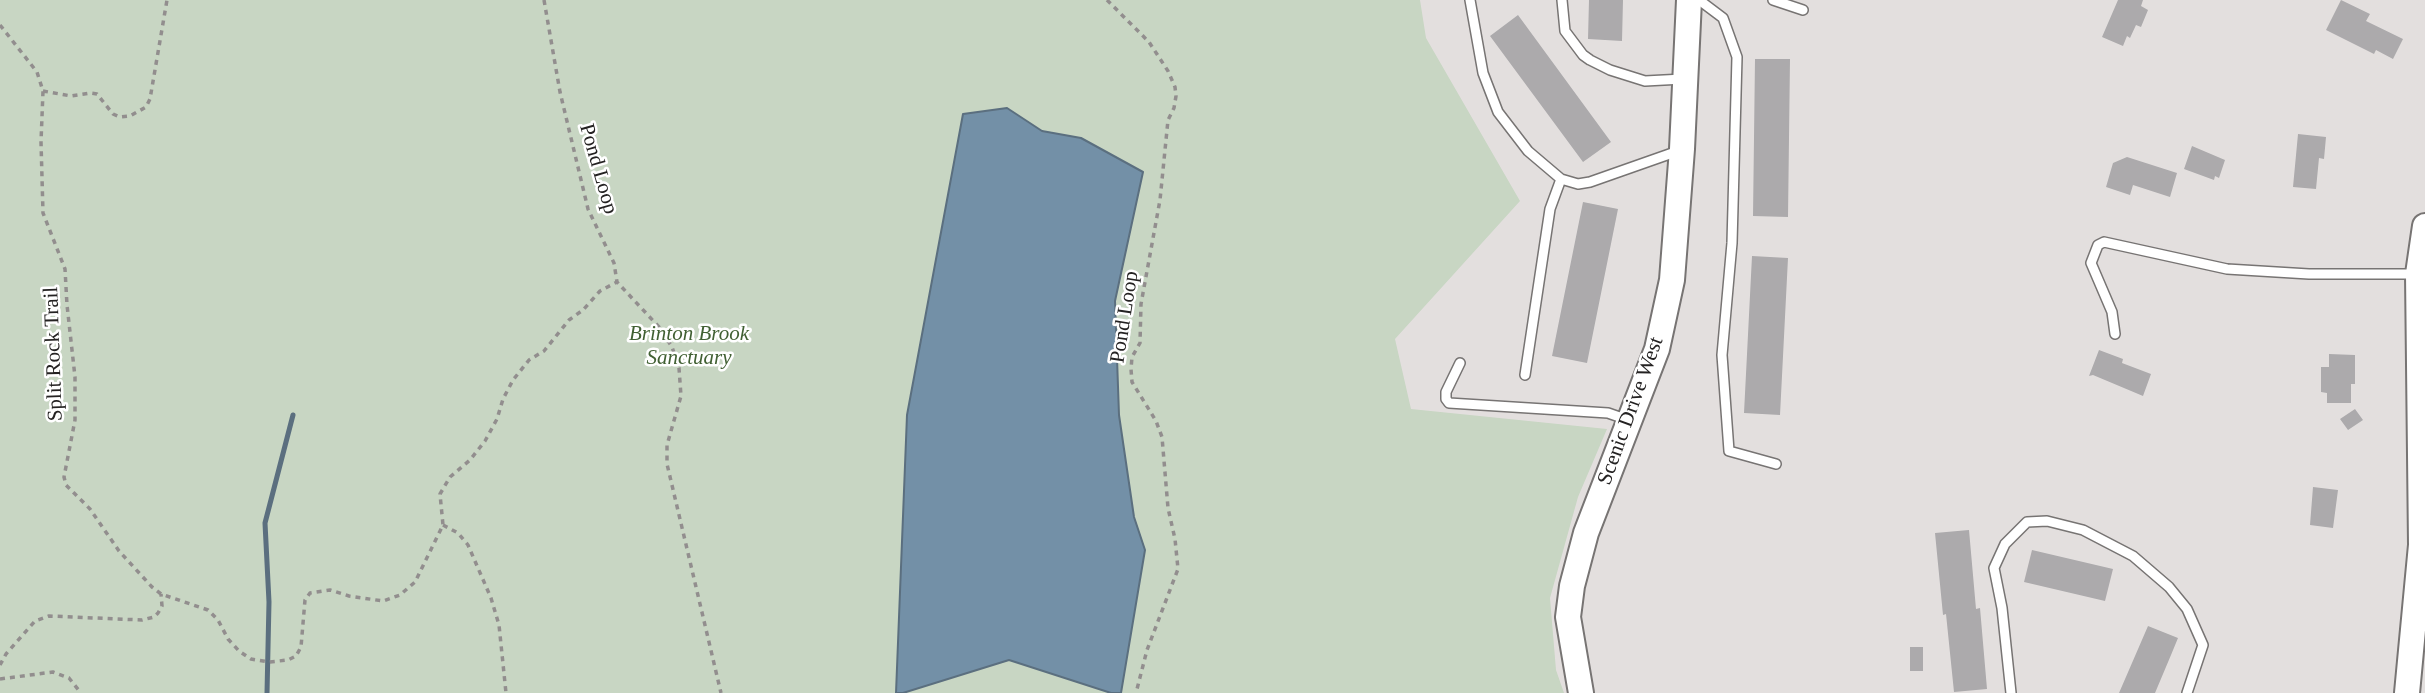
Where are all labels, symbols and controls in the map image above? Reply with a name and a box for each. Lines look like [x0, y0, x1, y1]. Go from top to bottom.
street label: Pond Loop [573, 121, 623, 217]
street label: Pond Loop [1105, 269, 1145, 365]
street label: Split Rock Trail [39, 286, 69, 422]
park label: Brinton Brook Sanctuary [629, 321, 749, 371]
street label: Scenic Drive West [1593, 334, 1669, 488]

